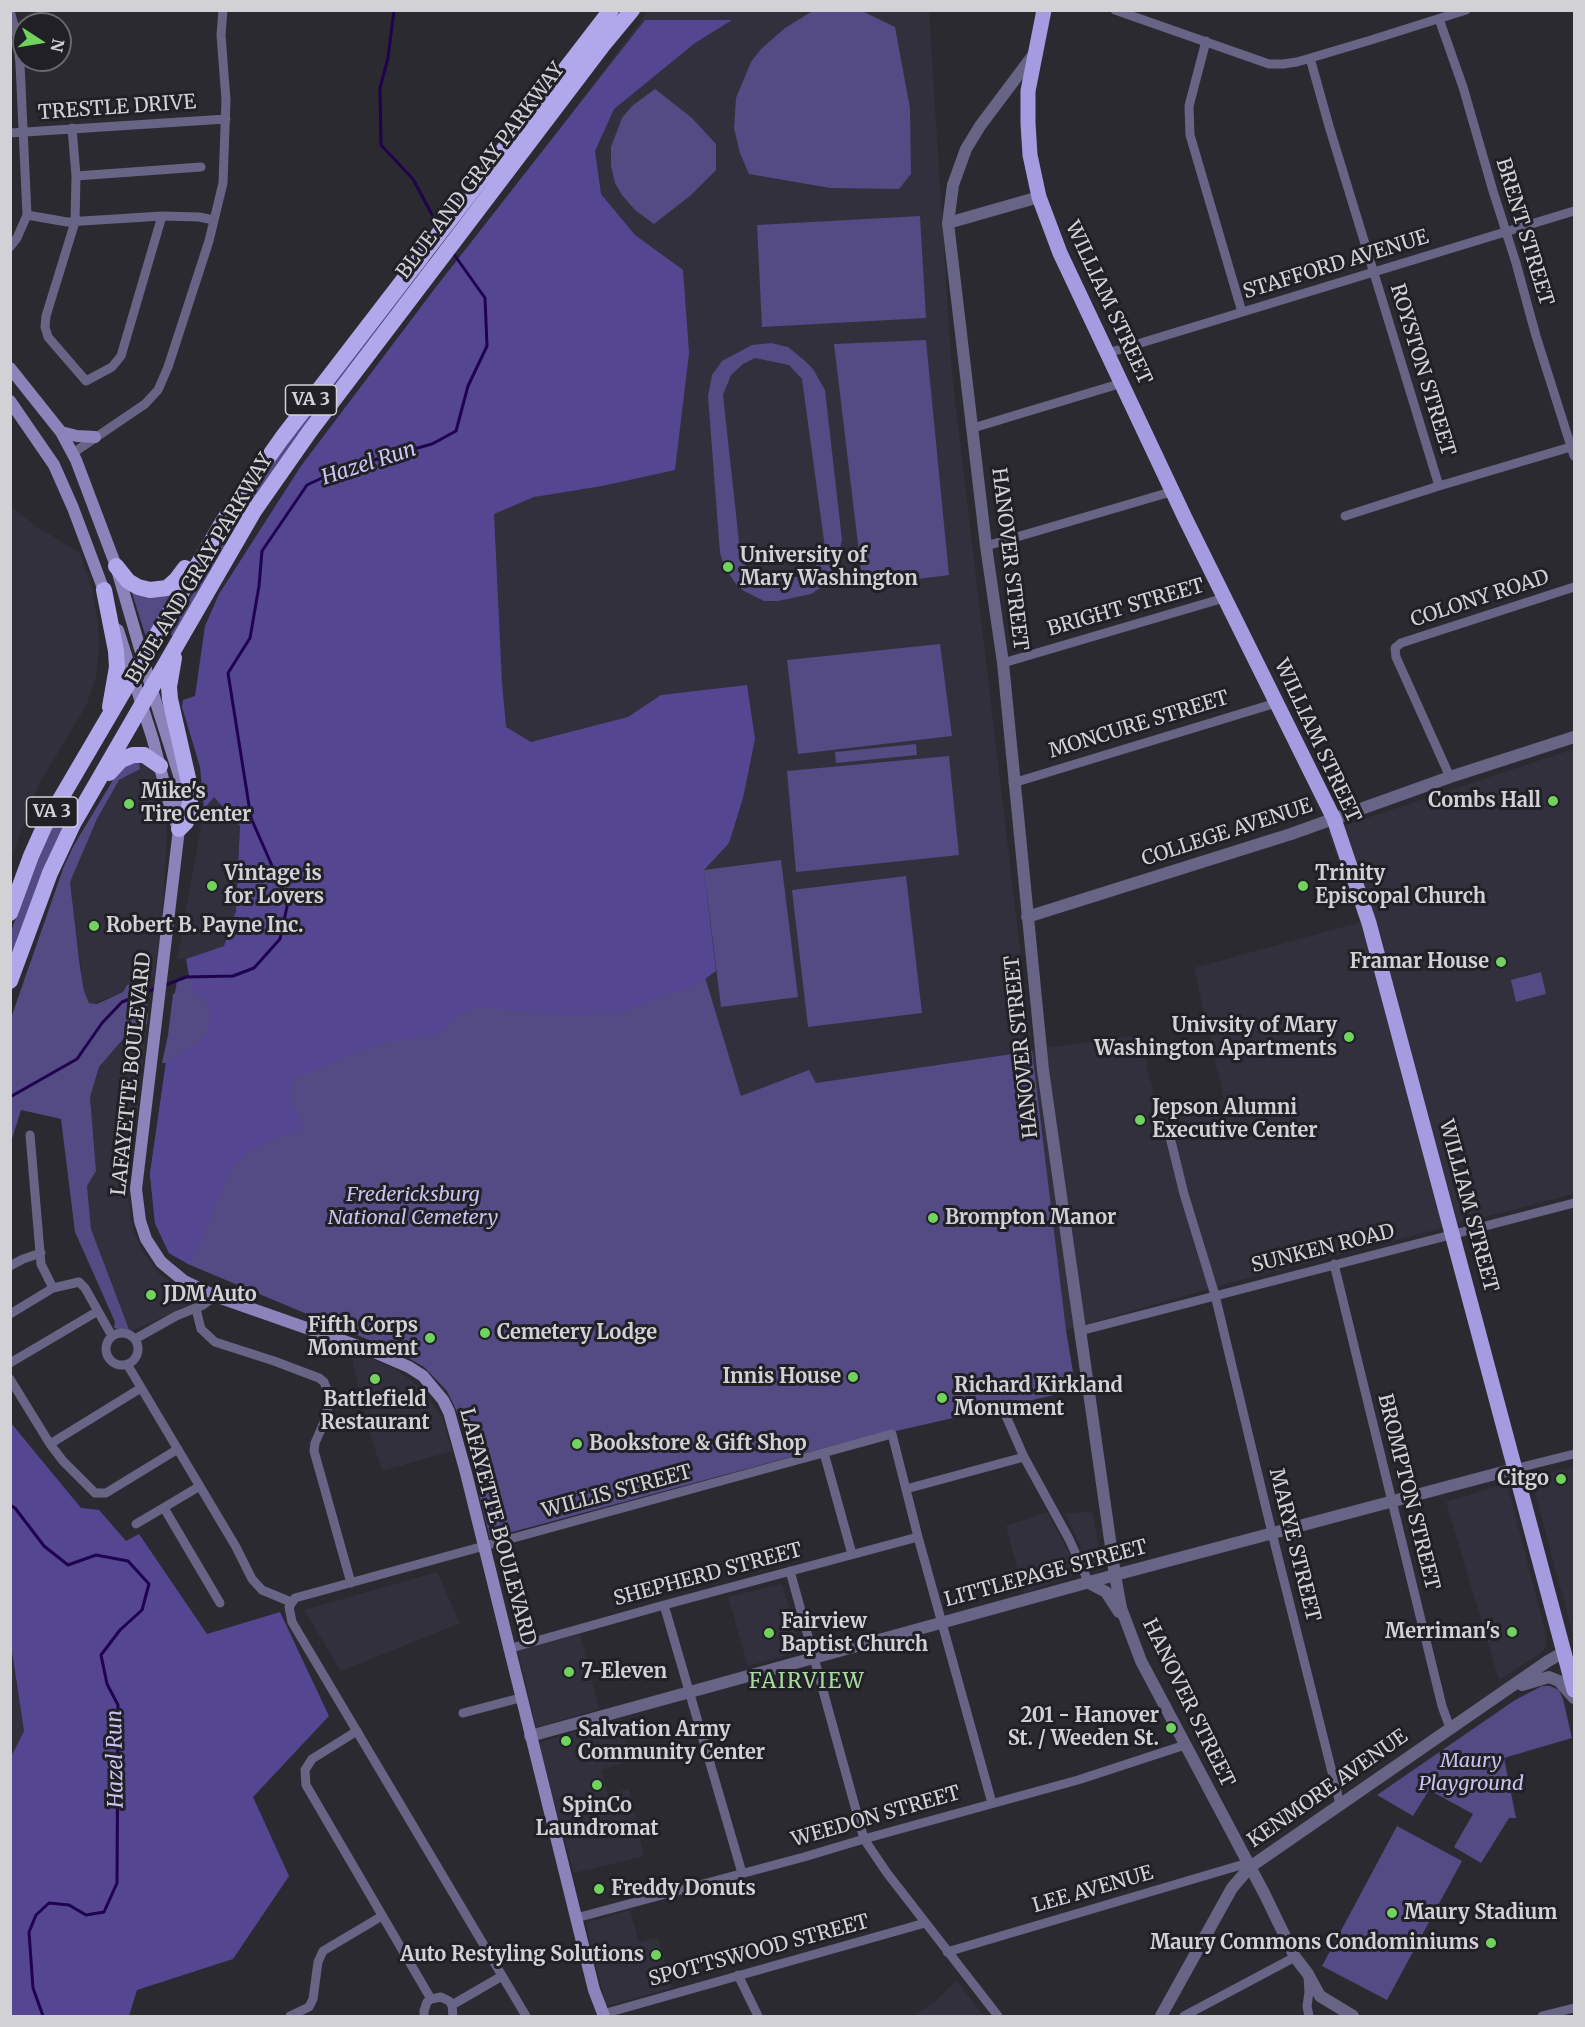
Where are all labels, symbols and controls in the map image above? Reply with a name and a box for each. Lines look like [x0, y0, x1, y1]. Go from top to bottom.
north arrow [12, 12, 72, 72]
text: N [47, 37, 69, 54]
street label: BLUE AND GRAY PARKWAY [392, 58, 570, 284]
street label: TRESTLE DRIVE [37, 91, 197, 125]
street label: BRENT STREET [1490, 155, 1558, 309]
street label: WILLIAM STREET [1060, 218, 1156, 388]
street label: STAFFORD AVENUE [1240, 225, 1432, 305]
street label: ROYSTON STREET [1384, 281, 1460, 459]
road number: VA 3 [286, 385, 336, 415]
water label: Hazel Run [318, 437, 420, 491]
street label: BLUE AND GRAY PARKWAY [122, 450, 278, 688]
street label: HANOVER STREET [986, 466, 1032, 652]
place label: University of Mary Washington [740, 544, 918, 591]
marker: University of Mary Washington [721, 560, 735, 574]
street label: COLONY ROAD [1408, 565, 1552, 633]
street label: BRIGHT STREET [1045, 574, 1207, 642]
street label: WILLIAM STREET [1269, 656, 1365, 826]
street label: MONCURE STREET [1046, 686, 1232, 764]
place label: Mike's Tire Center [141, 780, 251, 827]
place label: Combs Hall [1428, 789, 1541, 813]
street label: COLLEGE AVENUE [1139, 794, 1315, 872]
marker: Combs Hall [1546, 794, 1560, 808]
road number: VA 3 [26, 797, 78, 827]
marker: Mike's Tire Center [122, 797, 136, 811]
place label: Vintage is for Lovers [224, 862, 324, 909]
place label: Trinity Episcopal Church [1315, 862, 1486, 909]
marker: Vintage is for Lovers [205, 879, 219, 893]
marker: Trinity Episcopal Church [1296, 879, 1310, 893]
place label: Robert B. Payne Inc. [106, 914, 304, 938]
marker: Robert B. Payne Inc. [87, 919, 101, 933]
place label: Framar House [1350, 950, 1489, 974]
street label: LAFAYETTE BOULEVARD [107, 951, 157, 1197]
street label: HANOVER STREET [1000, 954, 1044, 1140]
marker: Framar House [1494, 955, 1508, 969]
place label: Univsity of Mary Washington Apartments [1094, 1014, 1337, 1061]
marker: Univsity of Mary Washington Apartments [1342, 1030, 1356, 1044]
place label: Jepson Alumni Executive Center [1152, 1096, 1317, 1143]
marker: Jepson Alumni Executive Center [1133, 1113, 1147, 1127]
street label: WILLIAM STREET [1433, 1117, 1503, 1295]
park label: Fredericksburg National Cemetery [328, 1183, 498, 1230]
place label: Brompton Manor [945, 1206, 1116, 1230]
marker: Brompton Manor [926, 1211, 940, 1225]
street label: SUNKEN ROAD [1249, 1220, 1397, 1278]
place label: JDM Auto [163, 1283, 257, 1307]
marker: JDM Auto [144, 1288, 158, 1302]
place label: Fifth Corps Monument [308, 1314, 418, 1361]
place label: Cemetery Lodge [497, 1321, 657, 1345]
marker: Cemetery Lodge [478, 1326, 492, 1340]
marker: Fifth Corps Monument [423, 1331, 437, 1345]
place label: Innis House [722, 1365, 841, 1389]
marker: Innis House [846, 1370, 860, 1384]
marker: Battlefield Restaurant [368, 1372, 382, 1386]
place label: Richard Kirkland Monument [954, 1374, 1123, 1421]
place label: Battlefield Restaurant [321, 1388, 429, 1435]
marker: Richard Kirkland Monument [935, 1391, 949, 1405]
street label: BROMPTON STREET [1372, 1392, 1444, 1592]
street label: LAFAYETTE BOULEVARD [454, 1406, 540, 1648]
place label: Bookstore & Gift Shop [589, 1432, 807, 1456]
marker: Bookstore & Gift Shop [570, 1437, 584, 1451]
street label: WILLIS STREET [539, 1460, 695, 1524]
street label: MARYE STREET [1263, 1466, 1325, 1624]
place label: Citgo [1498, 1467, 1549, 1491]
marker: Citgo [1554, 1472, 1568, 1486]
street label: LITTLEPAGE STREET [942, 1535, 1150, 1613]
street label: SHEPHERD STREET [611, 1538, 805, 1612]
place label: Fairview Baptist Church [781, 1610, 928, 1657]
street label: HANOVER STREET [1137, 1615, 1239, 1791]
place label: Merriman's [1385, 1620, 1500, 1644]
marker: Merriman's [1505, 1625, 1519, 1639]
marker: Fairview Baptist Church [762, 1626, 776, 1640]
place label: 7-Eleven [581, 1660, 667, 1684]
marker: 7-Eleven [562, 1665, 576, 1679]
district label: FAIRVIEW [749, 1669, 865, 1695]
place label: 201 - Hanover St. / Weeden St. [1008, 1704, 1159, 1751]
water label: Hazel Run [103, 1710, 129, 1808]
place label: Salvation Army Community Center [578, 1718, 765, 1765]
marker: 201 - Hanover St. / Weeden St. [1164, 1721, 1178, 1735]
street label: KENMORE AVENUE [1243, 1725, 1413, 1853]
marker: Salvation Army Community Center [559, 1734, 573, 1748]
park label: Maury Playground [1418, 1749, 1524, 1796]
marker: SpinCo Laundromat [590, 1778, 604, 1792]
street label: WEEDON STREET [789, 1781, 963, 1853]
place label: SpinCo Laundromat [536, 1794, 658, 1841]
street label: LEE AVENUE [1030, 1861, 1156, 1919]
place label: Freddy Donuts [611, 1877, 756, 1901]
marker: Freddy Donuts [592, 1882, 606, 1896]
place label: Maury Stadium [1404, 1901, 1557, 1925]
marker: Maury Stadium [1385, 1906, 1399, 1920]
street label: SPOTTSWOOD STREET [646, 1910, 872, 1992]
place label: Maury Commons Condominiums [1150, 1931, 1479, 1955]
marker: Maury Commons Condominiums [1484, 1936, 1498, 1950]
place label: Auto Restyling Solutions [400, 1943, 644, 1967]
marker: Auto Restyling Solutions [649, 1948, 663, 1962]

